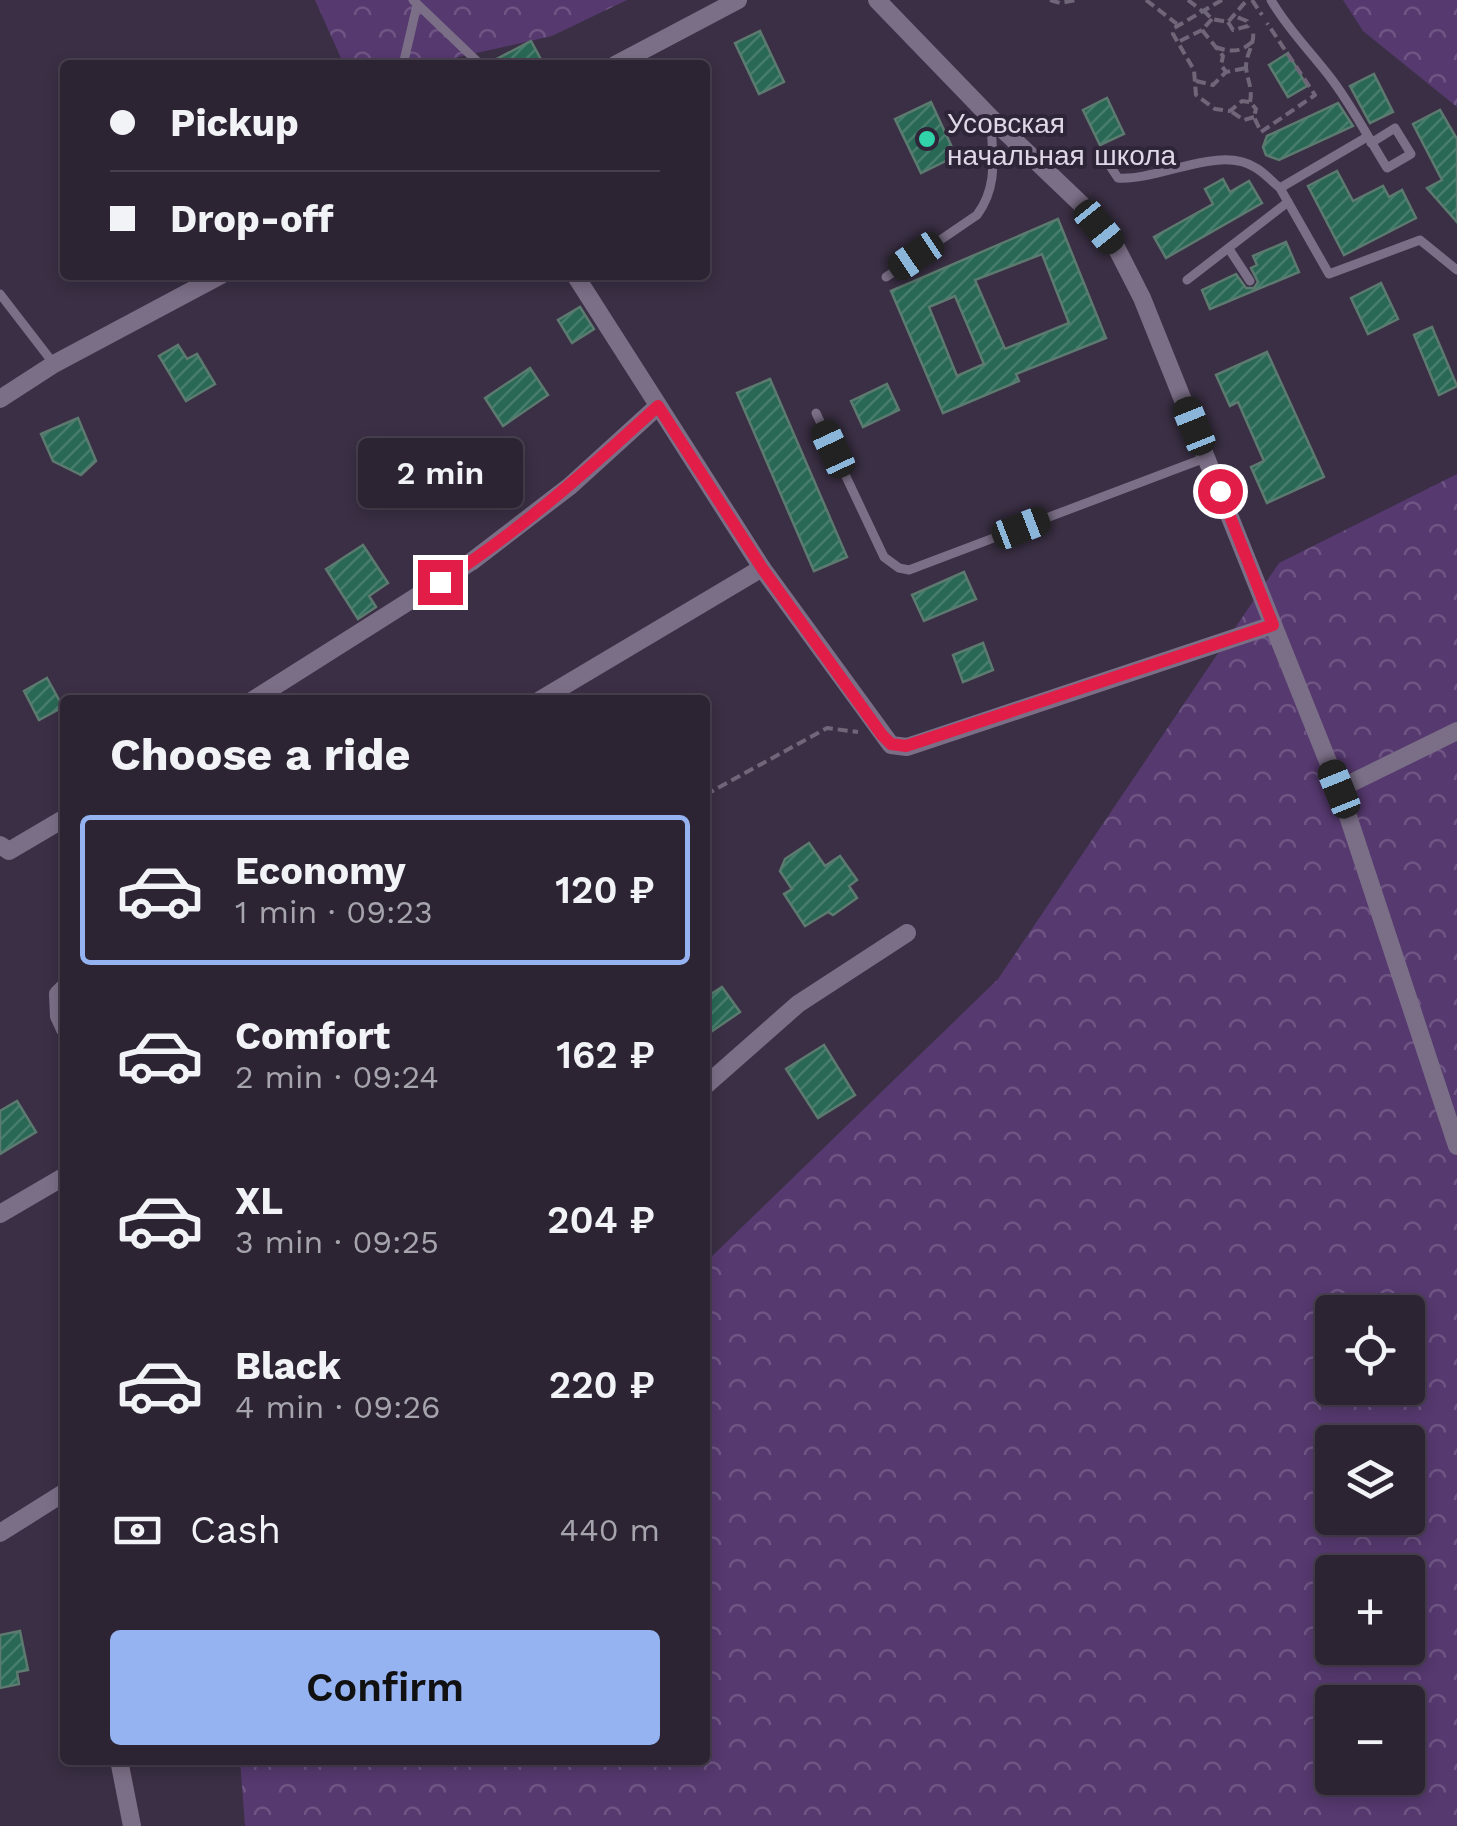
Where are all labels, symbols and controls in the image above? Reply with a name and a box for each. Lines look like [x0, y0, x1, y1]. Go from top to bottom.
text: Pickup [170, 101, 299, 145]
place label: Усовская начальная школа [947, 107, 1177, 172]
marker: Усовская начальная школа [916, 128, 938, 150]
car [1068, 194, 1130, 260]
text: Drop-off [170, 197, 334, 241]
car [883, 227, 949, 285]
car [1169, 393, 1219, 459]
car [807, 415, 859, 483]
callout: 2 min [358, 437, 522, 507]
text: 2 min [397, 454, 484, 492]
route start [1198, 469, 1243, 514]
car [988, 503, 1054, 553]
route end [418, 560, 463, 605]
text: Choose a ride [110, 728, 410, 781]
car [1314, 756, 1364, 822]
icon: car [115, 845, 205, 935]
text: Economy [235, 849, 406, 893]
text: 120 ₽ [555, 868, 655, 912]
text: 1 min · 09:23 [235, 893, 433, 931]
icon: car [115, 1010, 205, 1100]
text: Comfort [235, 1014, 390, 1058]
text: 162 ₽ [556, 1033, 655, 1077]
text: 2 min · 09:24 [235, 1058, 439, 1096]
icon: car [115, 1175, 205, 1265]
text: XL [235, 1179, 283, 1223]
text: 204 ₽ [547, 1198, 655, 1242]
text: 3 min · 09:25 [235, 1223, 439, 1261]
map controls [1315, 1295, 1425, 1795]
button: locate [1315, 1295, 1425, 1405]
icon: car [115, 1340, 205, 1430]
text: Black [235, 1344, 341, 1388]
text: 220 ₽ [549, 1363, 655, 1407]
text: 4 min · 09:26 [235, 1388, 441, 1426]
button: layers [1315, 1425, 1425, 1535]
icon: cash [110, 1503, 165, 1558]
text: Cash [190, 1508, 281, 1552]
text: 440 m [560, 1511, 660, 1549]
button: + [1315, 1555, 1425, 1665]
button: Confirm [110, 1630, 660, 1745]
button: − [1315, 1685, 1425, 1795]

